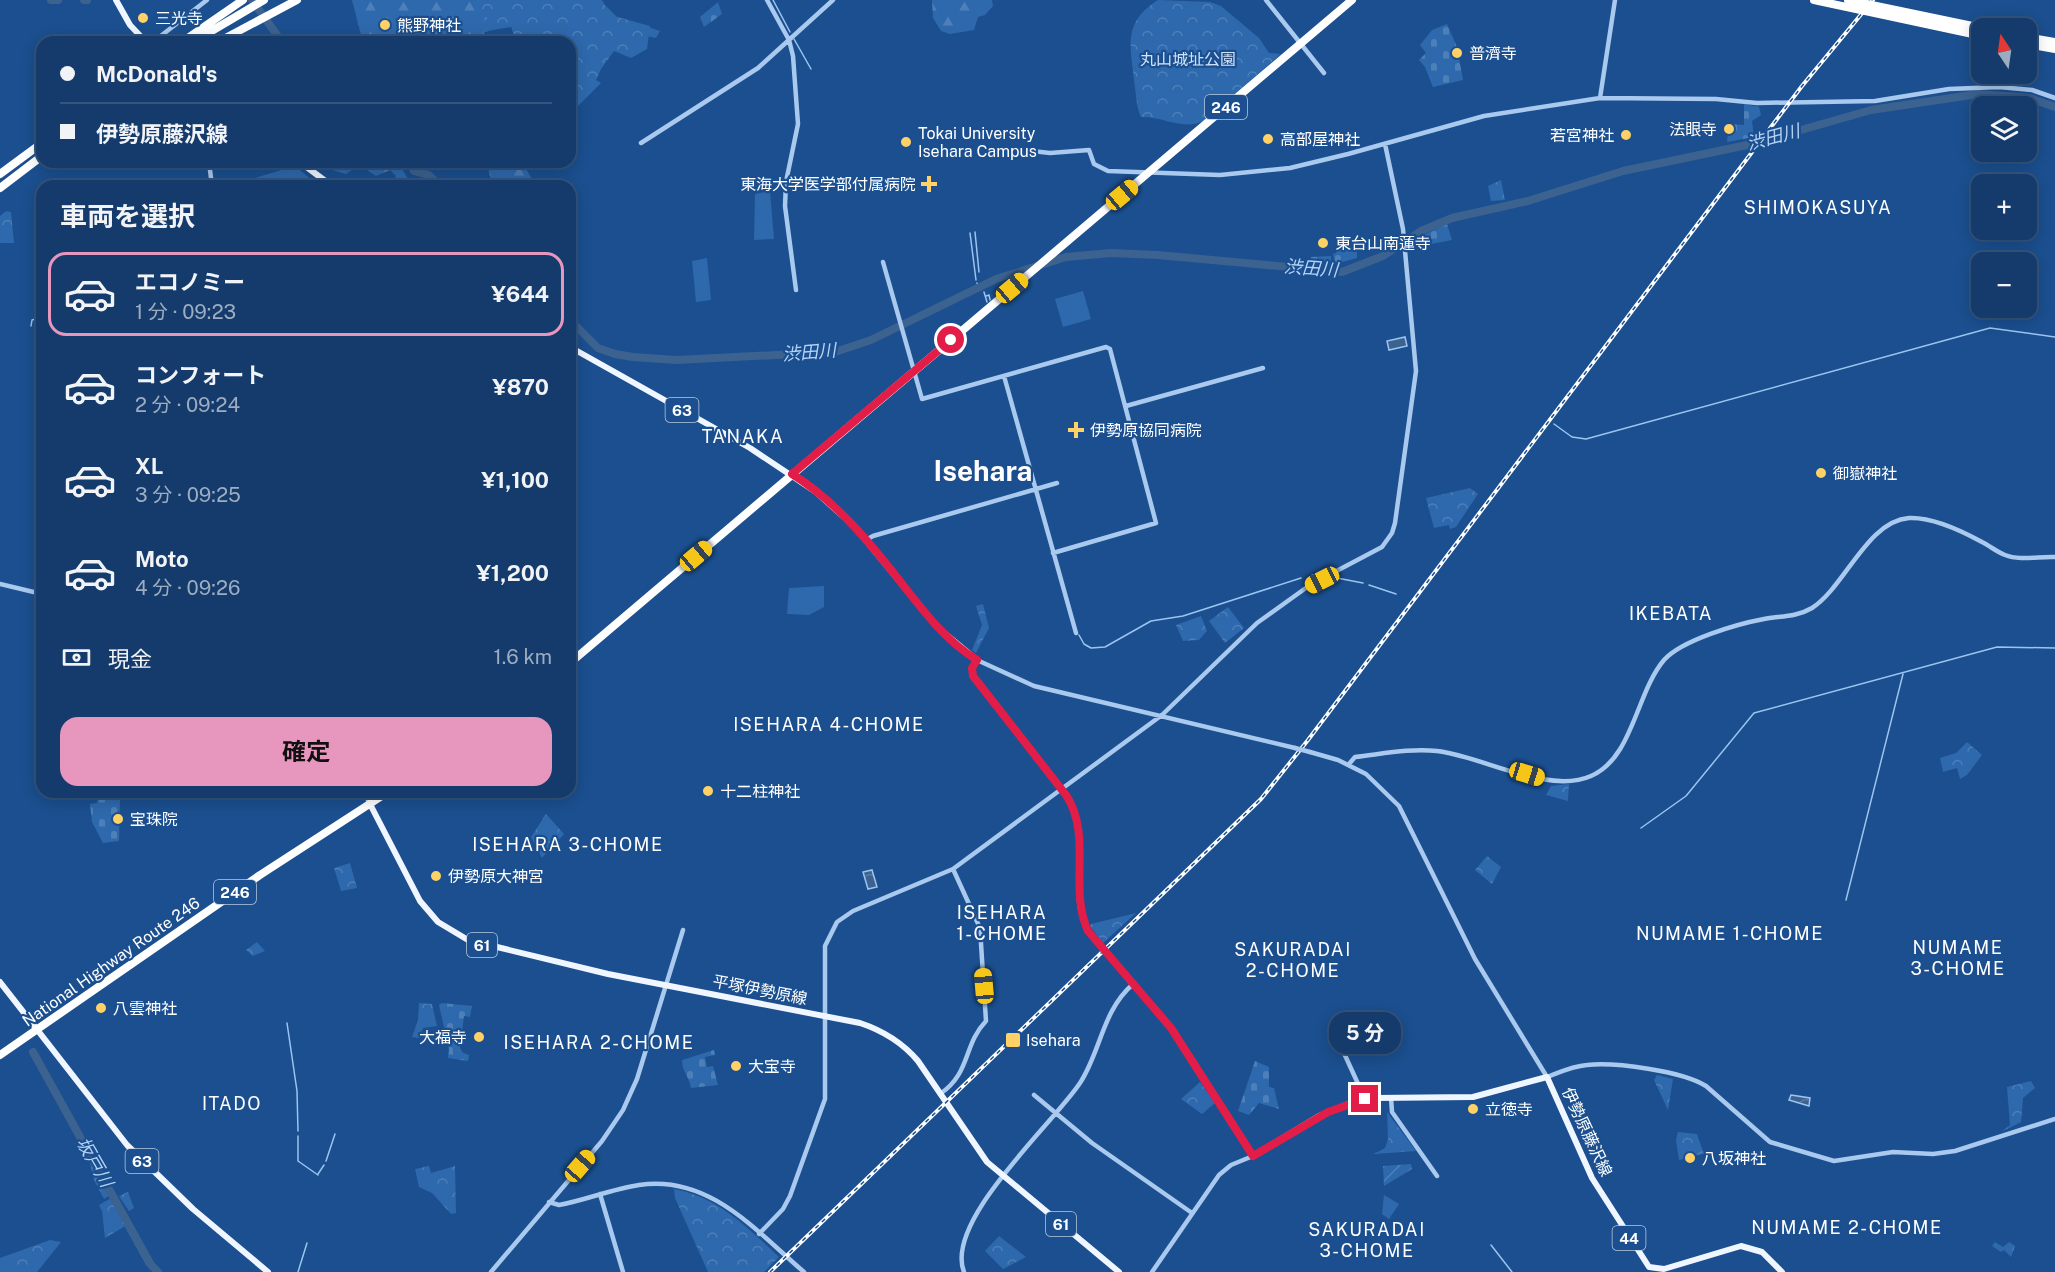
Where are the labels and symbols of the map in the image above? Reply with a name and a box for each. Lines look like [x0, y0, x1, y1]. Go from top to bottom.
place label: 三光寺 [155, 9, 203, 28]
marker: 三光寺 [136, 11, 150, 25]
place label: 熊野神社 [397, 16, 461, 35]
marker: 熊野神社 [378, 18, 392, 32]
north arrow [1971, 18, 2037, 84]
place label: 普濟寺 [1469, 44, 1517, 63]
marker: 普濟寺 [1450, 46, 1464, 60]
park label: 丸山城址公園 [1140, 50, 1236, 69]
road number: 246 [1205, 95, 1247, 119]
water label: 渋田川 [1744, 119, 1804, 154]
place label: 法眼寺 [1669, 120, 1717, 139]
marker: 法眼寺 [1722, 122, 1736, 136]
place label: Tokai University Isehara Campus [918, 124, 1037, 161]
place label: 若宮神社 [1550, 126, 1614, 145]
marker: 若宮神社 [1619, 128, 1633, 142]
place label: 高部屋神社 [1280, 130, 1360, 149]
marker: 高部屋神社 [1261, 132, 1275, 146]
marker: Tokai University Isehara Campus [899, 135, 913, 149]
place label: 東海大学医学部付属病院 [740, 175, 916, 194]
marker: 東海大学医学部付属病院 [920, 175, 938, 193]
car [1102, 177, 1142, 213]
district label: SHIMOKASUYA [1744, 197, 1892, 218]
place label: 東台山南蓮寺 [1335, 234, 1431, 253]
marker: 東台山南蓮寺 [1316, 236, 1330, 250]
water label: 渋田川 [1283, 256, 1341, 280]
car [992, 270, 1032, 306]
route start [937, 326, 964, 353]
water label: 渋田川 [781, 339, 839, 365]
road number: 63 [666, 398, 698, 422]
marker: 伊勢原協同病院 [1067, 421, 1085, 439]
place label: 伊勢原協同病院 [1090, 421, 1202, 440]
district label: TANAKA [702, 426, 784, 447]
district label: Isehara [934, 454, 1032, 487]
place label: 御嶽神社 [1833, 464, 1897, 483]
marker: 御嶽神社 [1814, 466, 1828, 480]
car [676, 538, 716, 574]
car [1302, 564, 1342, 596]
district label: IKEBATA [1629, 603, 1713, 624]
district label: ISEHARA 4-CHOME [733, 714, 925, 735]
car [1507, 760, 1547, 788]
place label: 十二柱神社 [720, 782, 800, 801]
marker: 十二柱神社 [701, 784, 715, 798]
place label: 宝珠院 [130, 810, 178, 829]
marker: 宝珠院 [111, 812, 125, 826]
district label: ISEHARA 3-CHOME [472, 834, 664, 855]
place label: 伊勢原大神宮 [448, 867, 544, 886]
marker: 伊勢原大神宮 [429, 869, 443, 883]
road number: 246 [214, 880, 256, 904]
street label: National Highway Route 246 [19, 893, 203, 1031]
district label: ISEHARA 1-CHOME [956, 902, 1048, 944]
district label: NUMAME 1-CHOME [1636, 923, 1824, 944]
road number: 61 [467, 933, 497, 957]
district label: NUMAME 3-CHOME [1910, 937, 2006, 979]
district label: SAKURADAI 2-CHOME [1234, 939, 1352, 981]
car [973, 967, 995, 1005]
street label: 平塚伊勢原線 [711, 972, 809, 1008]
place label: 八雲神社 [113, 999, 177, 1018]
marker: 八雲神社 [94, 1001, 108, 1015]
callout: 5 分 [1329, 1012, 1401, 1054]
place label: 大福寺 [419, 1028, 467, 1047]
marker: 大福寺 [472, 1030, 486, 1044]
marker: Isehara [1004, 1031, 1022, 1049]
place label: Isehara [1026, 1031, 1081, 1050]
district label: ISEHARA 2-CHOME [504, 1032, 694, 1053]
place label: 大宝寺 [748, 1057, 796, 1076]
marker: 大宝寺 [729, 1059, 743, 1073]
street label: 伊勢原藤沢線 [1558, 1084, 1616, 1180]
route end [1351, 1085, 1378, 1112]
district label: ITADO [202, 1093, 262, 1114]
place label: 立徳寺 [1485, 1100, 1533, 1119]
marker: 立徳寺 [1466, 1102, 1480, 1116]
water label: 坂戸川 [72, 1133, 119, 1192]
car [561, 1147, 599, 1185]
road number: 63 [126, 1149, 158, 1173]
place label: 八坂神社 [1702, 1149, 1766, 1168]
marker: 八坂神社 [1683, 1151, 1697, 1165]
road number: 61 [1046, 1212, 1076, 1236]
district label: NUMAME 2-CHOME [1751, 1217, 1943, 1238]
district label: SAKURADAI 3-CHOME [1308, 1219, 1426, 1261]
road number: 44 [1612, 1226, 1646, 1250]

